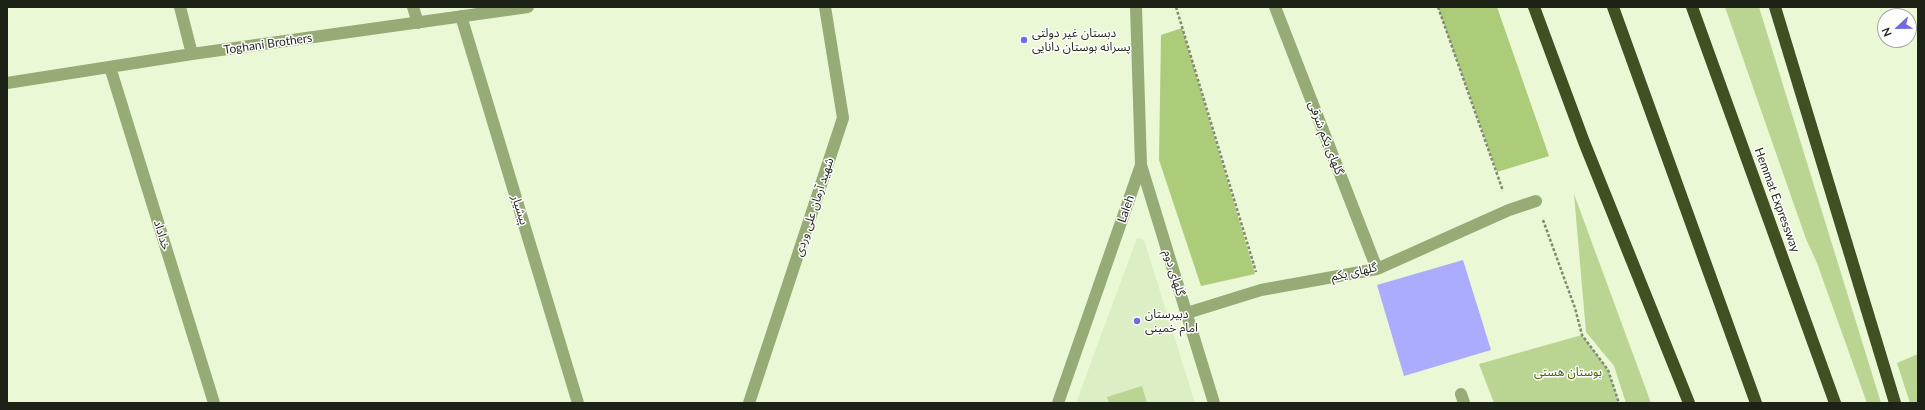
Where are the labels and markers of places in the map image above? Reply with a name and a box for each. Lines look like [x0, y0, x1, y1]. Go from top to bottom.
place label: دبستان غیر دولتی پسرانه بوستان دانایی [1032, 26, 1131, 54]
marker: دبستان غیر دولتی پسرانه بوستان دانایی [1019, 35, 1029, 45]
place label: دبیرستان امام خمینی [1145, 307, 1198, 335]
marker: دبیرستان امام خمینی [1132, 316, 1142, 326]

